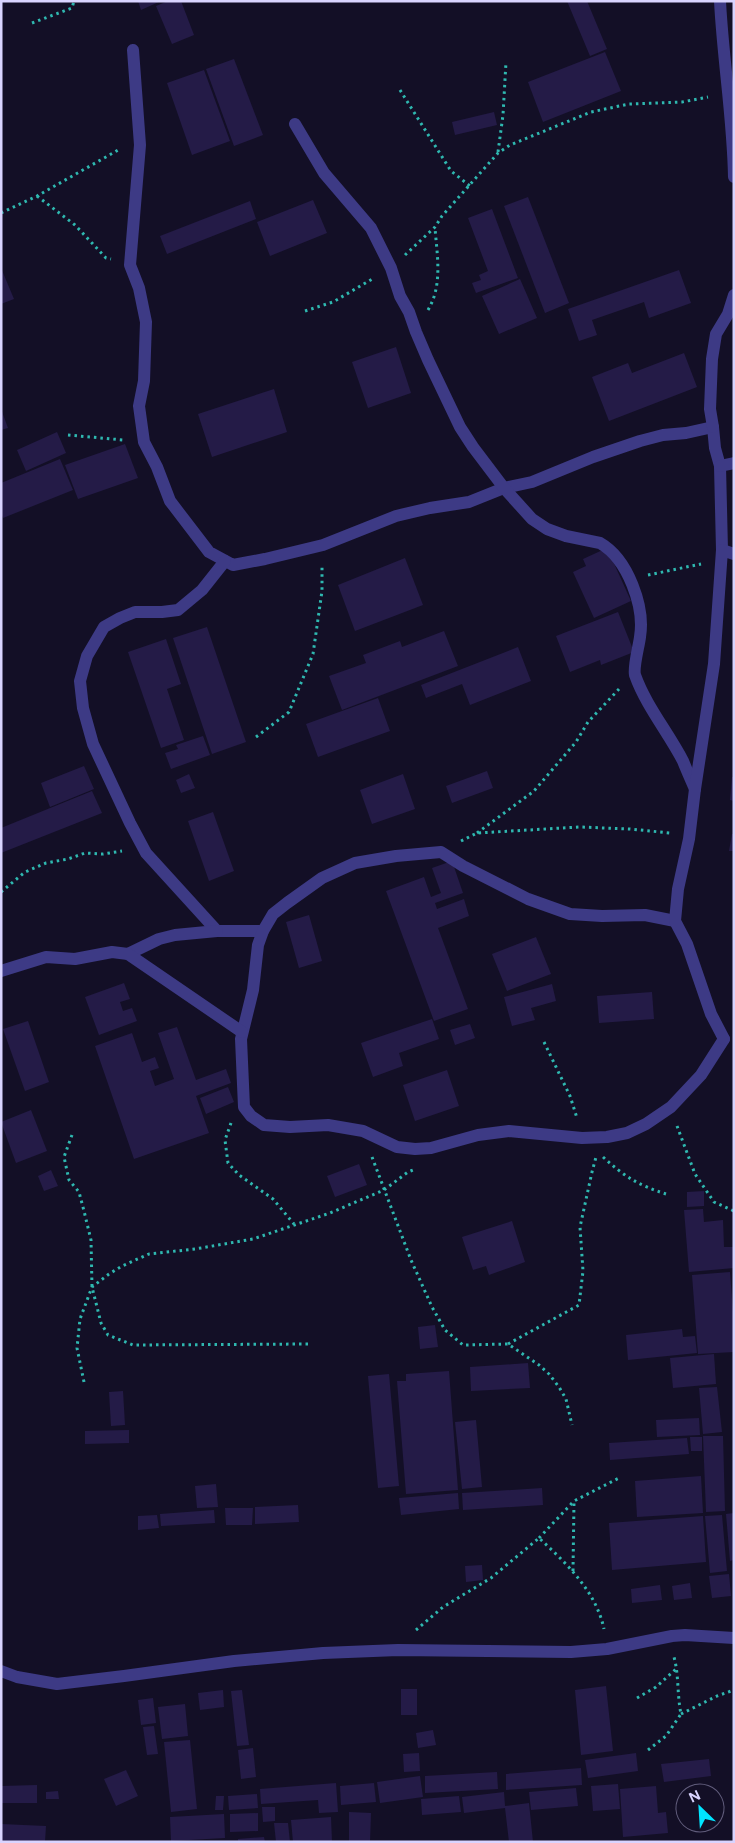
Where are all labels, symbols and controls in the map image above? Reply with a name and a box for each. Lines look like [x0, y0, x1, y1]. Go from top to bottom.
north arrow [675, 1783, 725, 1833]
text: N [686, 1787, 703, 1807]

